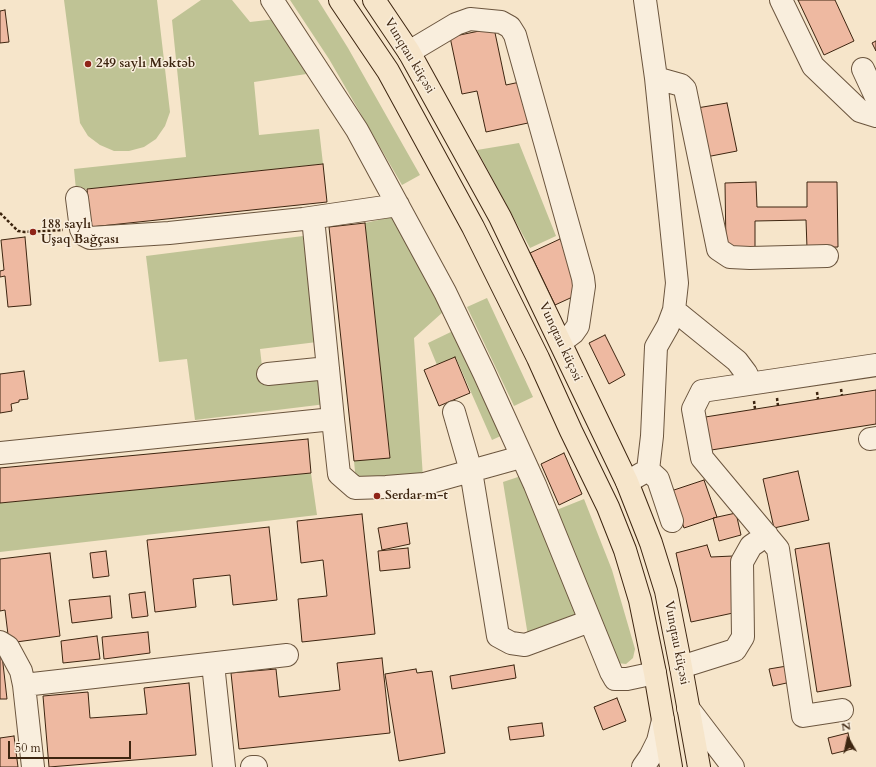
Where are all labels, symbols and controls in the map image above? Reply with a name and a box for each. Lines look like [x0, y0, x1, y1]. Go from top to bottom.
street label: Vunqtau küçəsi [380, 15, 438, 97]
place label: 249 saylı Məktəb [96, 56, 195, 72]
marker: 249 saylı Məktəb [83, 59, 93, 69]
place label: 188 saylı Uşaq Bağçası [41, 217, 119, 248]
marker: 188 saylı Uşaq Bağçası [28, 227, 38, 237]
street label: Vunqtau küçəsi [535, 300, 585, 384]
place label: Serdar m-t [385, 488, 448, 504]
marker: Serdar m-t [372, 491, 382, 501]
street label: Vunqtau küçəsi [660, 600, 692, 686]
north arrow [828, 719, 868, 759]
text: N [840, 719, 852, 735]
scale bar [10, 733, 133, 759]
text: 50 m [15, 740, 41, 756]

